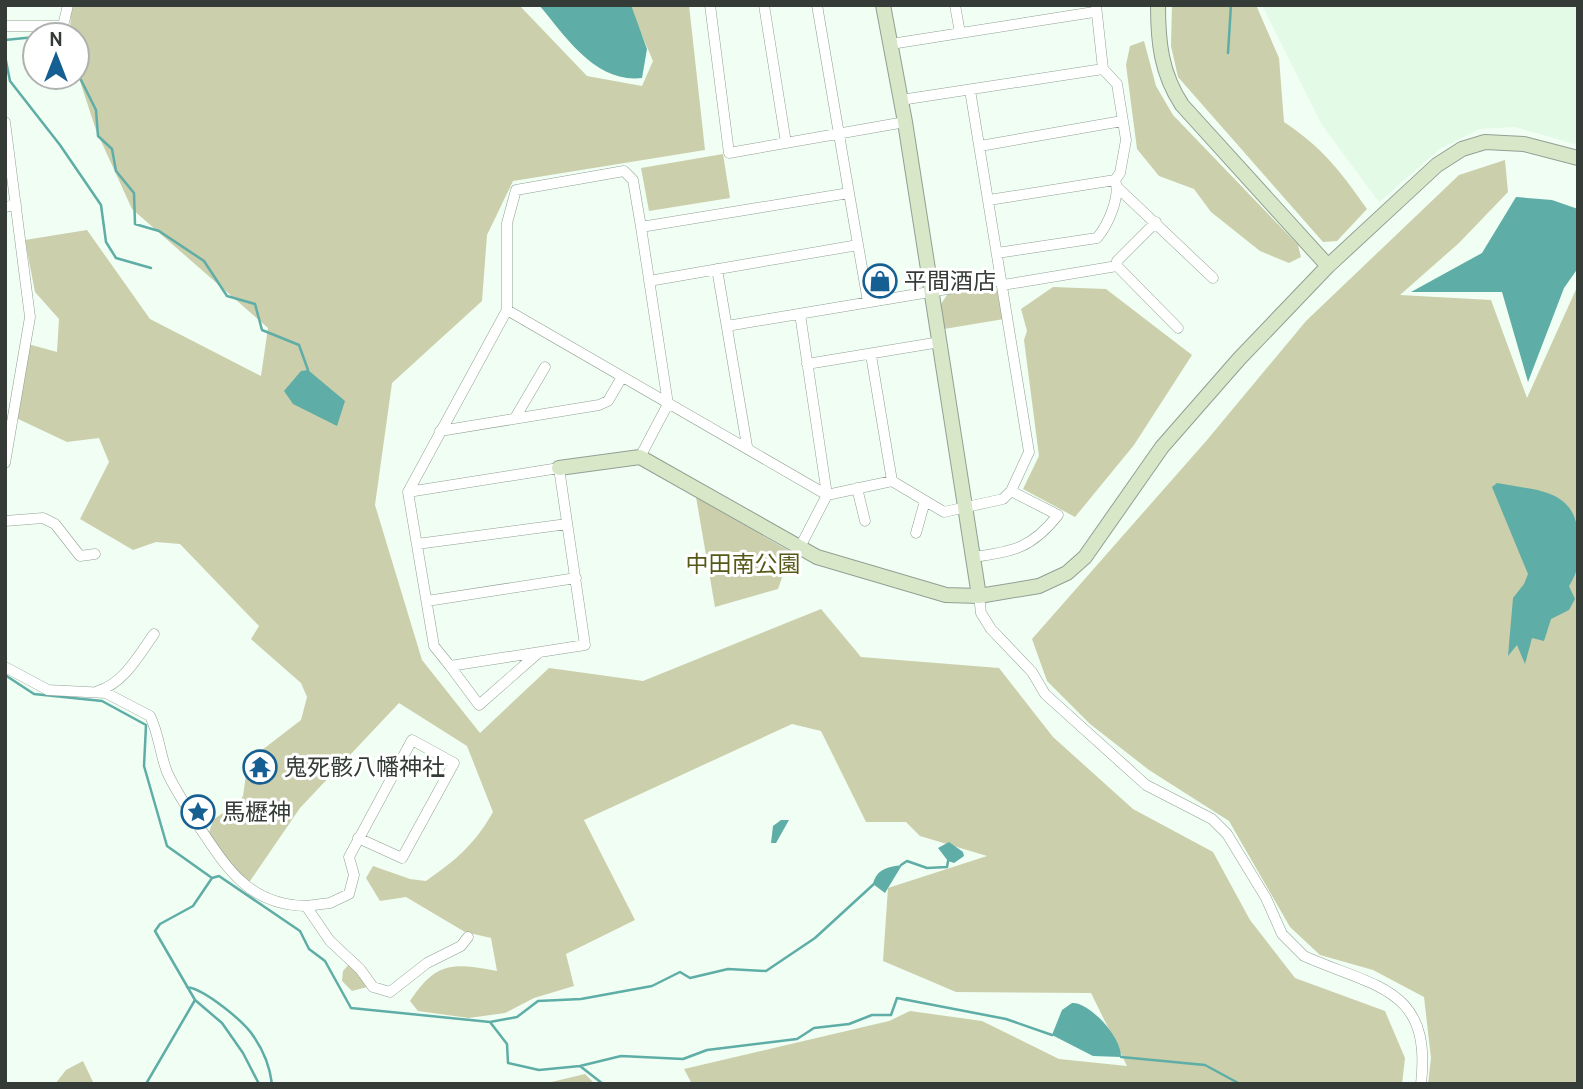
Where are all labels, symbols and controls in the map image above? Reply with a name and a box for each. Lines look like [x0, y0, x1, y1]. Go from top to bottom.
north arrow [21, 21, 91, 91]
text: N [49, 28, 63, 51]
shop icon: 平間酒店 [861, 262, 899, 300]
place label: 平間酒店 [904, 267, 996, 295]
park label: 中田南公園 [686, 550, 801, 578]
temple icon: 鬼死骸八幡神社 [241, 748, 279, 786]
place label: 鬼死骸八幡神社 [284, 753, 445, 781]
place icon: 馬櫪神 [179, 793, 217, 831]
place label: 馬櫪神 [222, 798, 291, 826]

